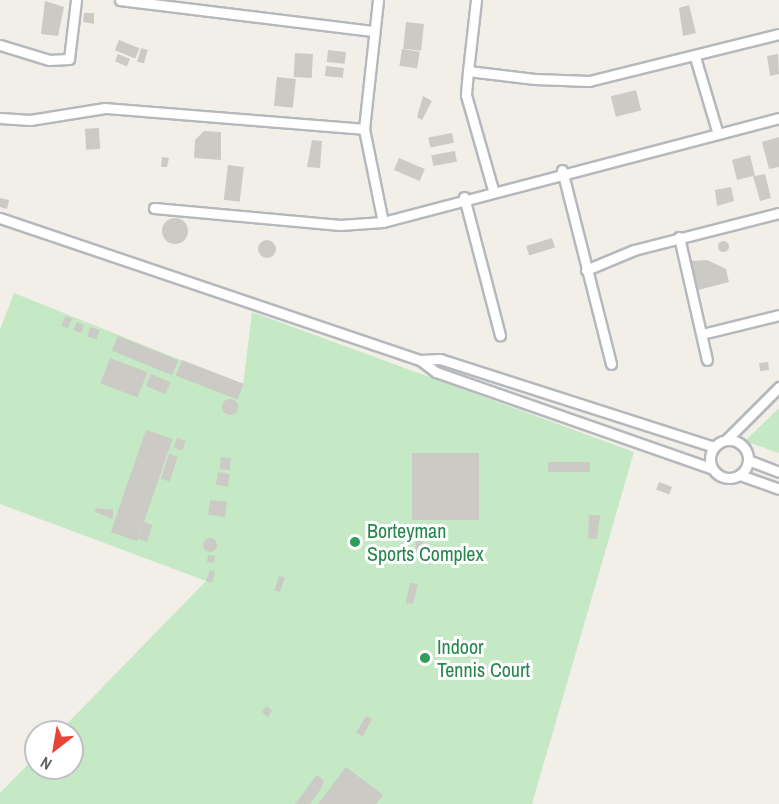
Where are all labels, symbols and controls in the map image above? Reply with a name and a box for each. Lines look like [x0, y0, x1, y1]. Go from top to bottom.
place label: Borteyman Sports Complex [367, 518, 484, 565]
marker: Borteyman Sports Complex [348, 535, 362, 549]
place label: Indoor Tennis Court [437, 634, 530, 681]
marker: Indoor Tennis Court [418, 651, 432, 665]
north arrow [24, 720, 84, 780]
text: N [36, 752, 55, 776]

